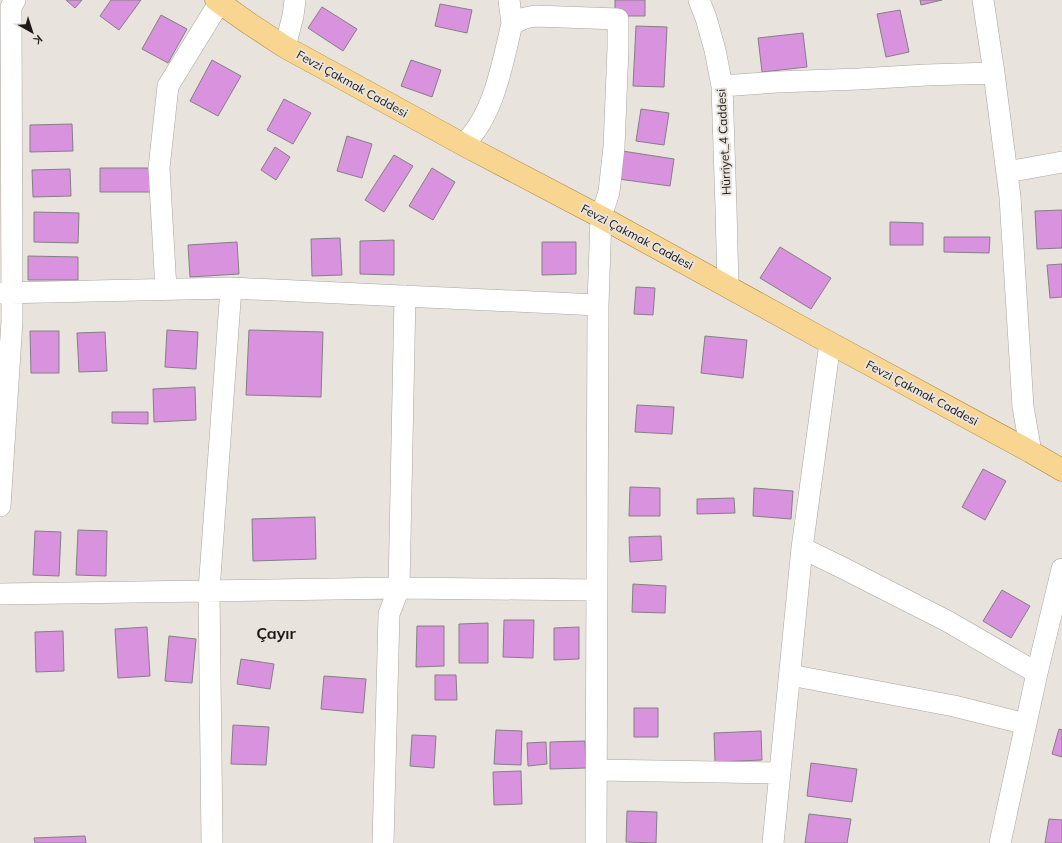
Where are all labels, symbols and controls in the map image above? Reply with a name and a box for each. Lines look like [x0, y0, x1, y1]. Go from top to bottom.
north arrow [12, 12, 52, 52]
text: K [31, 32, 46, 48]
street label: Fevzi Çakmak Caddesi [294, 47, 411, 120]
street label: Hürriyet_4 Caddesi [713, 88, 734, 195]
street label: Fevzi Çakmak Caddesi [579, 201, 696, 273]
street label: Fevzi Çakmak Caddesi [864, 357, 981, 429]
district label: Çayır [256, 623, 297, 643]

